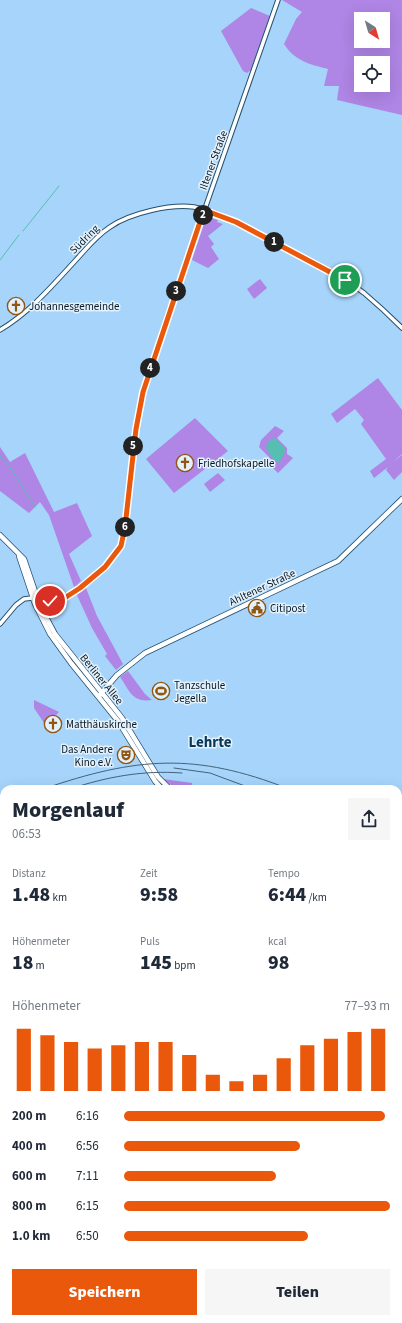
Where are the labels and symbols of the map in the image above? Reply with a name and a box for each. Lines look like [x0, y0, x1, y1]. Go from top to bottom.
north arrow [354, 12, 390, 48]
street label: Iltener Straße [196, 128, 231, 192]
pin: 2 [193, 205, 213, 225]
street label: Südring [66, 221, 103, 257]
pin: 1 [264, 232, 284, 252]
pin [328, 263, 362, 297]
pin: 3 [166, 281, 186, 301]
church icon: Johannesgemeinde [6, 296, 26, 316]
place label: Johannesgemeinde [29, 299, 120, 314]
pin: 4 [140, 358, 160, 378]
pin: 5 [123, 436, 143, 456]
church icon: Friedhofskapelle [175, 453, 195, 473]
place label: Friedhofskapelle [198, 456, 275, 471]
pin: 6 [115, 517, 135, 537]
street label: Ahltener Straße [227, 565, 298, 609]
pin [33, 584, 67, 618]
public building icon: Citipost [247, 598, 267, 618]
place label: Citipost [270, 601, 306, 616]
street label: Berliner Allee [77, 651, 127, 708]
place label: Tanzschule Jegella [174, 678, 226, 706]
sports icon: Tanzschule Jegella [151, 681, 171, 701]
church icon: Matthäuskirche [43, 714, 63, 734]
place label: Matthäuskirche [66, 717, 138, 732]
district label: Lehrte [188, 732, 232, 753]
place label: Das Andere Kino e.V. [61, 742, 114, 770]
theatre icon: Das Andere Kino e.V. [116, 745, 136, 765]

